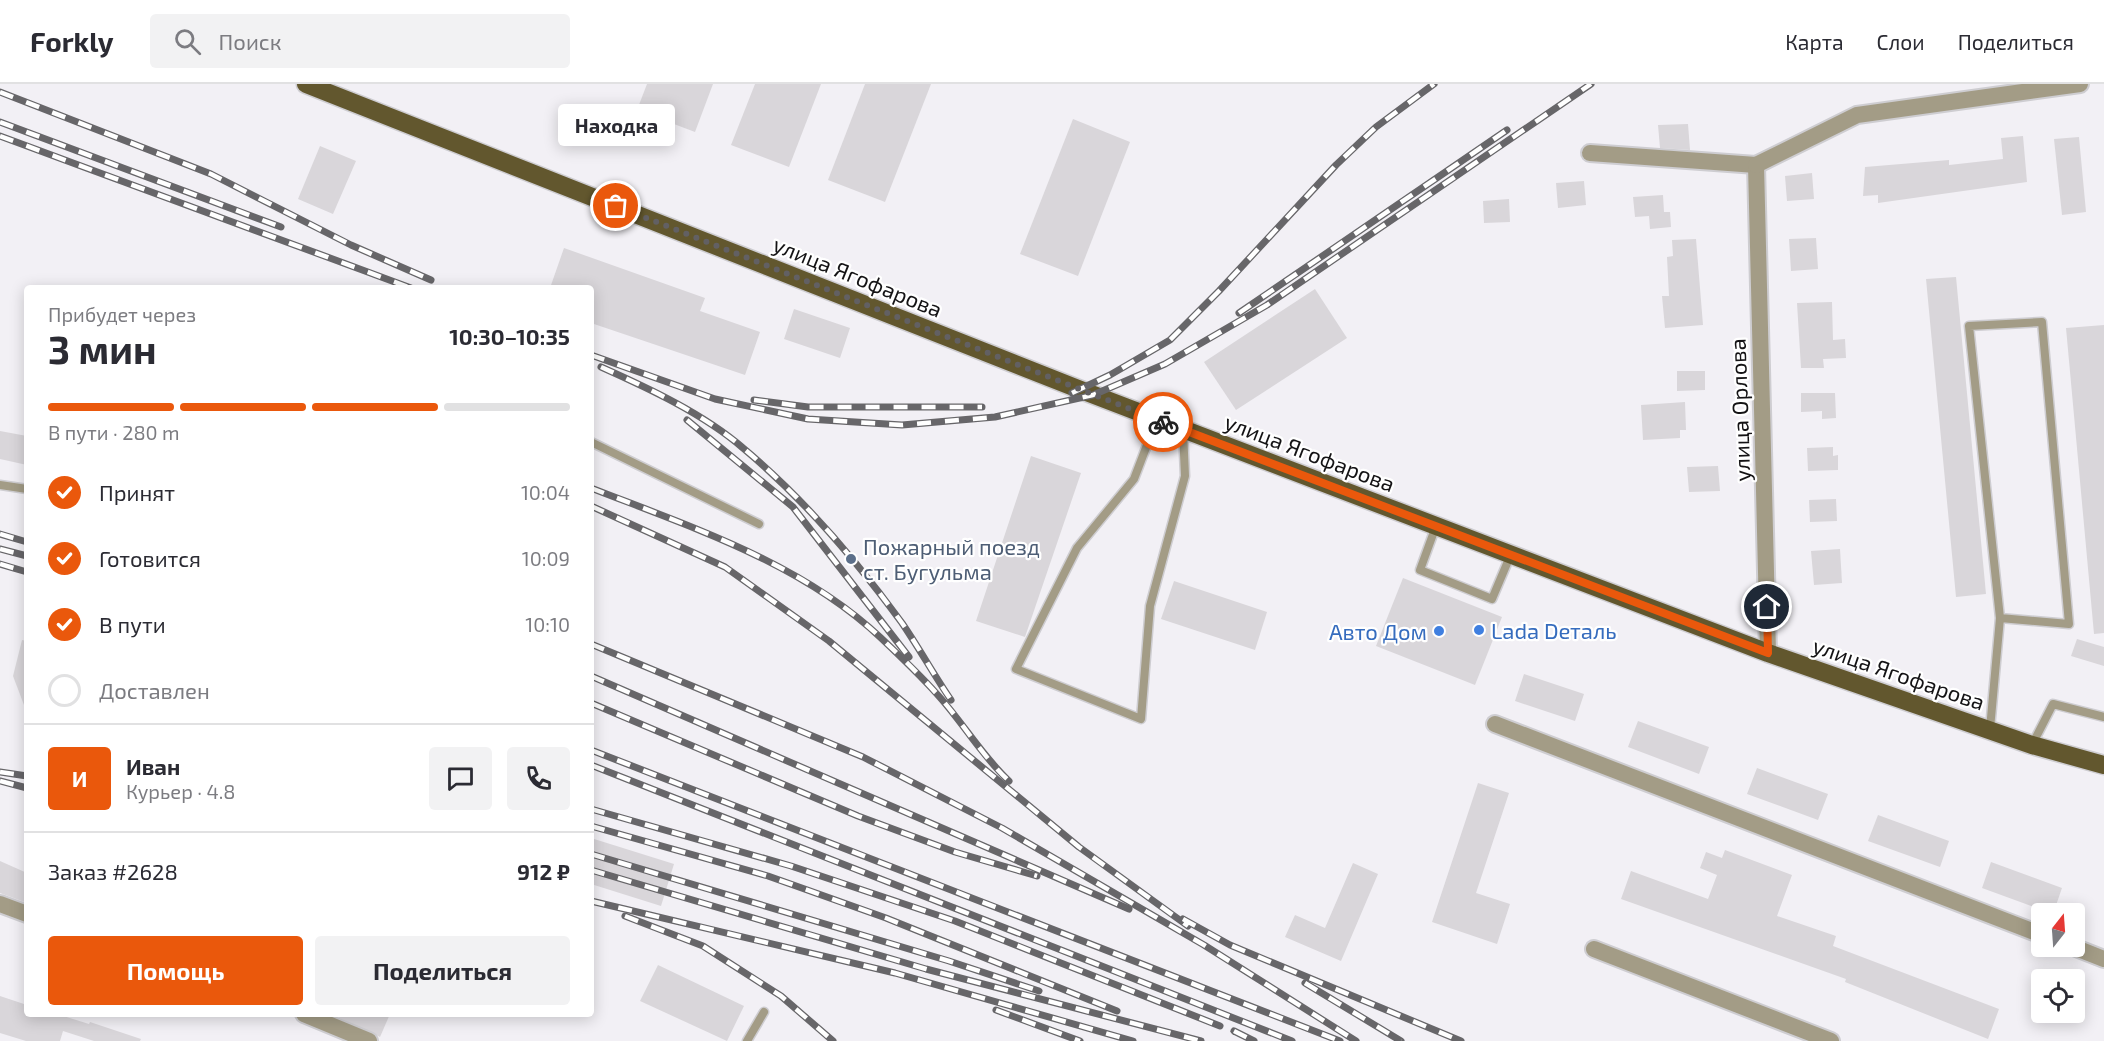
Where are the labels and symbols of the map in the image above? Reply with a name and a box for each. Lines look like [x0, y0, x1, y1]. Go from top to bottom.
callout: Находка [558, 104, 674, 146]
pin [590, 180, 641, 231]
street label: улица Ягофарова [769, 230, 946, 323]
street label: улица Орлова [1724, 338, 1755, 482]
courier [1133, 392, 1193, 452]
street label: улица Ягофарова [1221, 408, 1399, 497]
place label: Пожарный поезд ст. Бугульма [863, 533, 1040, 585]
marker: Пожарный поезд ст. Бугульма [844, 552, 858, 566]
pin [1741, 581, 1792, 632]
place label: Lada Dеталь [1491, 617, 1617, 643]
place label: Авто Дом [1329, 618, 1427, 644]
marker: Lada Dеталь [1472, 623, 1486, 637]
marker: Авто Дом [1432, 624, 1446, 638]
street label: улица Ягофарова [1809, 631, 1988, 716]
north arrow [2031, 903, 2085, 957]

